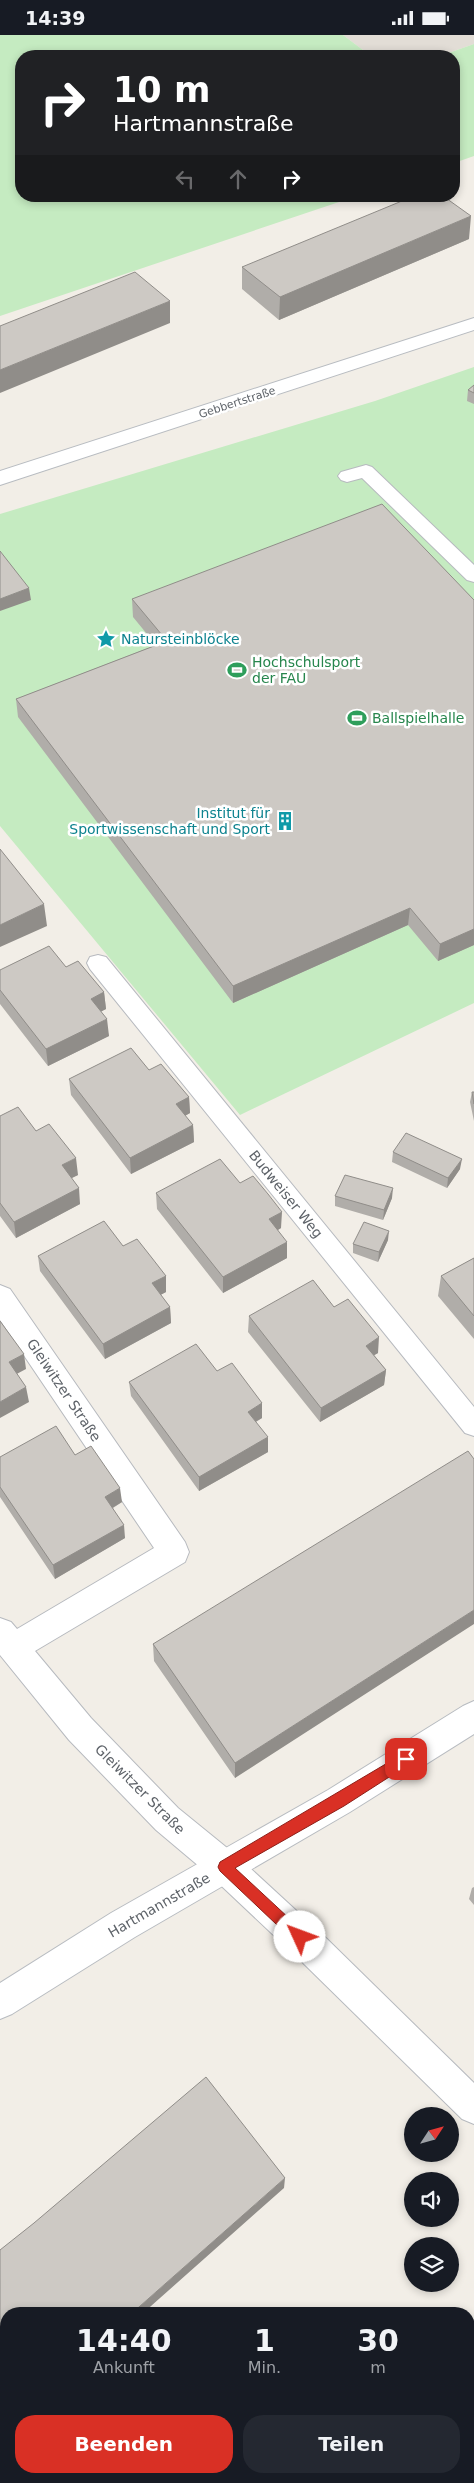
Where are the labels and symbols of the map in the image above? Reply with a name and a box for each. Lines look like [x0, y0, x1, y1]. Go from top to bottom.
street label: Gebbertstraße [197, 384, 277, 421]
place icon: Natursteinblöcke [95, 628, 117, 650]
place label: Natursteinblöcke [121, 631, 240, 647]
place label: Hochschulsport der FAU [252, 654, 361, 686]
sports icon: Hochschulsport der FAU [226, 659, 248, 681]
sports icon: Ballspielhalle [346, 707, 368, 729]
place label: Ballspielhalle [372, 710, 464, 726]
place label: Institut für Sportwissenschaft und Sport [69, 805, 271, 837]
building icon: Institut für Sportwissenschaft und Sport [274, 810, 296, 832]
street label: Budweiser Weg [246, 1147, 326, 1241]
street label: Gleiwitzer Straße [24, 1336, 104, 1444]
pin [385, 1738, 427, 1780]
street label: Gleiwitzer Straße [92, 1741, 188, 1837]
street label: Hartmannstraße [105, 1869, 213, 1941]
position arrow [273, 1910, 325, 1962]
north arrow [404, 2107, 459, 2163]

